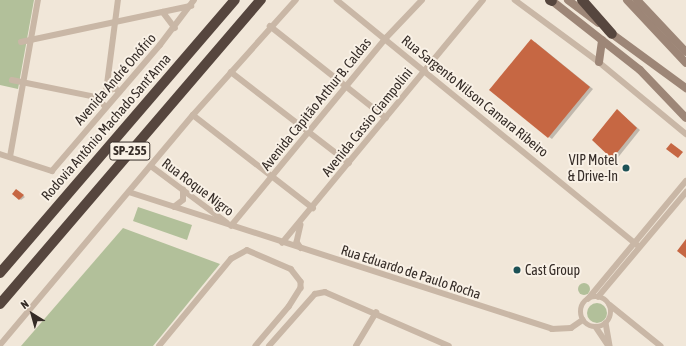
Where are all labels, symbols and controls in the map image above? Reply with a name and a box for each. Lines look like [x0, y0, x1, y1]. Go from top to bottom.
street label: Avenida André Onófrio [71, 30, 159, 128]
street label: Rua Sargento Nilson Camara Ribeiro [398, 32, 552, 160]
street label: Avenida Capitão Arthur B. Caldas [257, 34, 375, 174]
street label: Rodovia Antônio Machado Sant'Anna [38, 50, 174, 204]
street label: Avenida Cassio Ciampolini [318, 64, 416, 180]
road number: SP-255 [109, 140, 151, 162]
place label: VIP Motel & Drive-In [568, 152, 618, 184]
street label: Rua Roque Nigro [159, 155, 237, 219]
marker: VIP Motel & Drive-In [621, 163, 631, 173]
street label: Rua Eduardo de Paulo Rocha [339, 241, 483, 303]
place label: Cast Group [525, 262, 580, 278]
marker: Cast Group [512, 265, 522, 275]
north arrow [12, 294, 52, 334]
text: N [19, 298, 31, 311]

